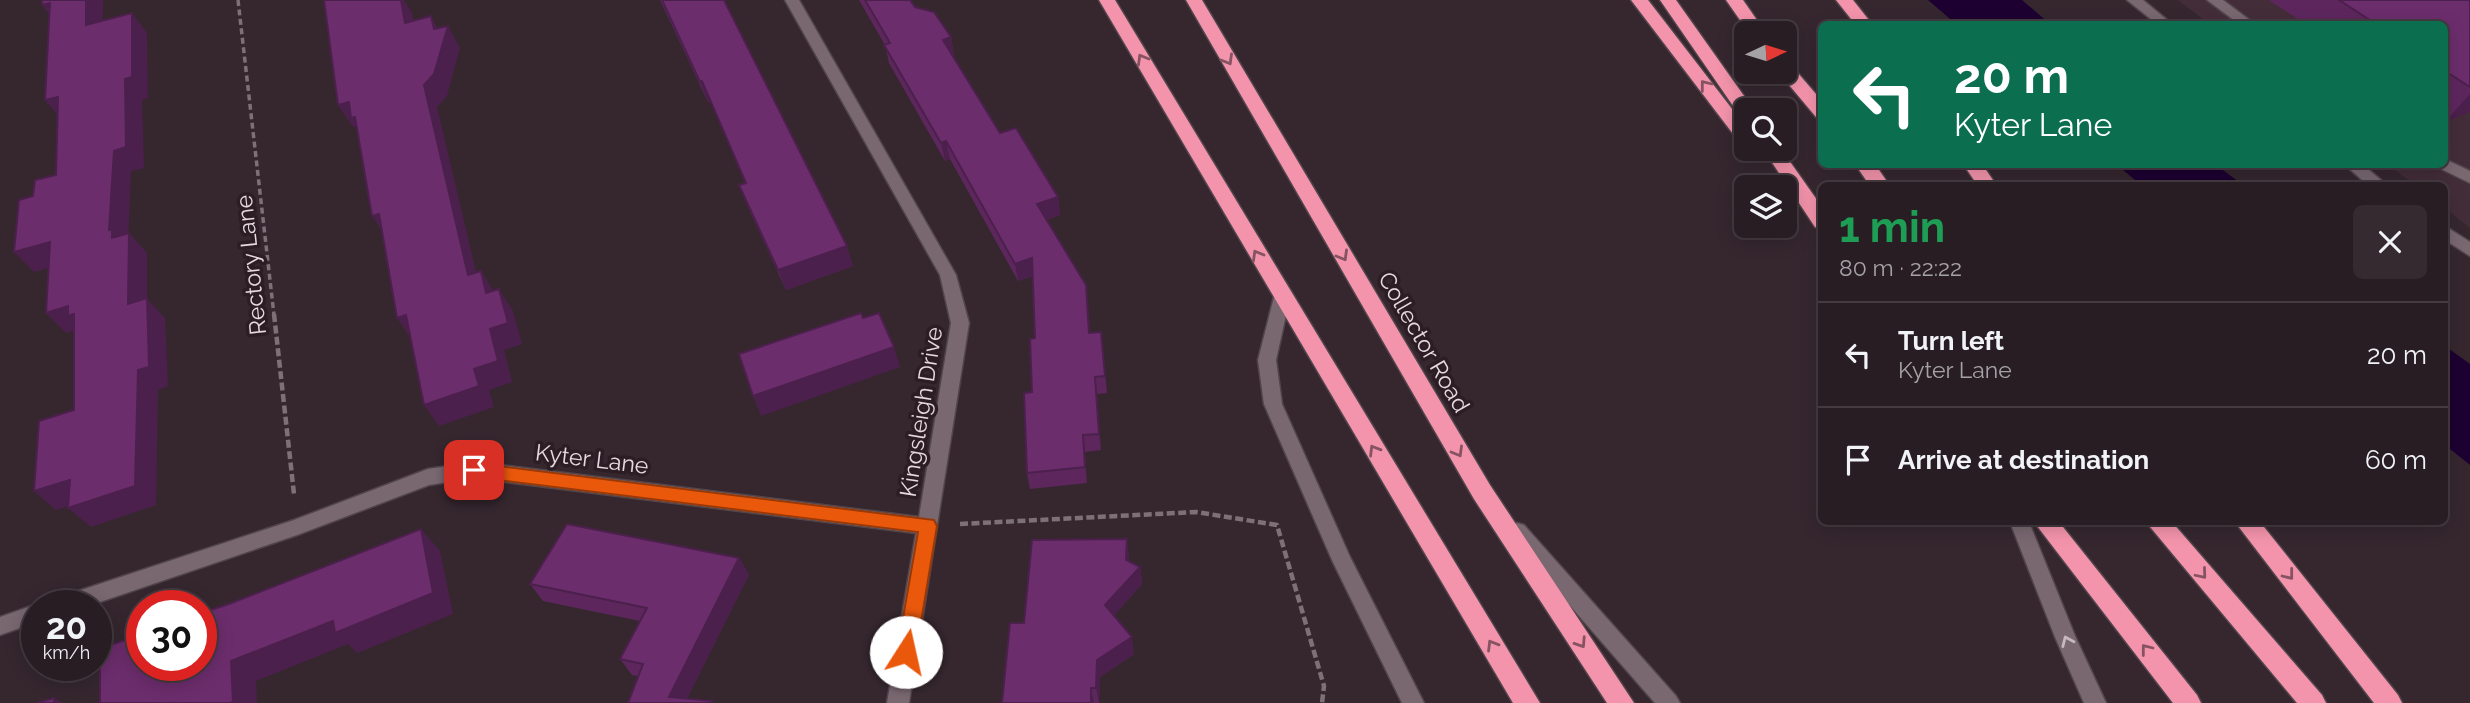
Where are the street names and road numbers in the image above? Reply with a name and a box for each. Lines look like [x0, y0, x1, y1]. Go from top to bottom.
street label: Rectory Lane [230, 194, 271, 336]
street label: Collector Road [1373, 267, 1476, 417]
street label: Kingsleigh Drive [894, 325, 947, 499]
street label: Kyter Lane [534, 438, 650, 479]

